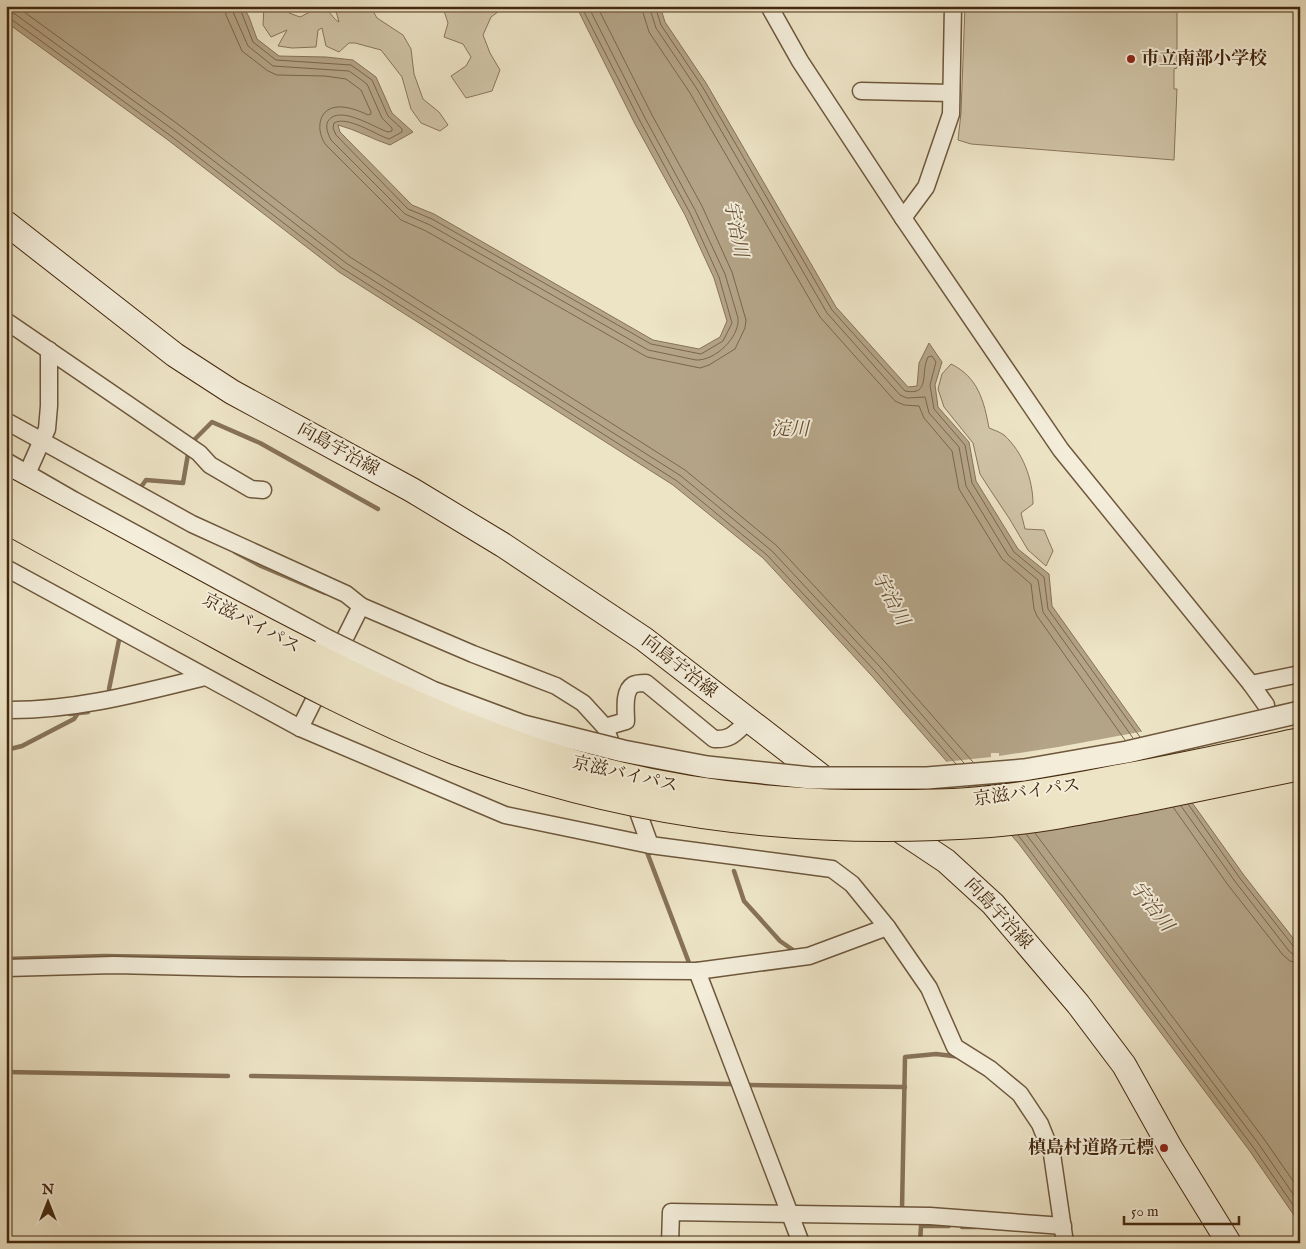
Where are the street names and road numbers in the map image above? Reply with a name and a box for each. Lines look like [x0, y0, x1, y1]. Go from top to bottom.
street label: 向島宇治線 [293, 418, 383, 482]
street label: 京滋バイパス [198, 589, 304, 659]
street label: 向島宇治線 [636, 630, 722, 704]
street label: 京滋バイパス [570, 752, 680, 798]
street label: 京滋バイパス [972, 774, 1082, 812]
street label: 向島宇治線 [959, 873, 1037, 955]

